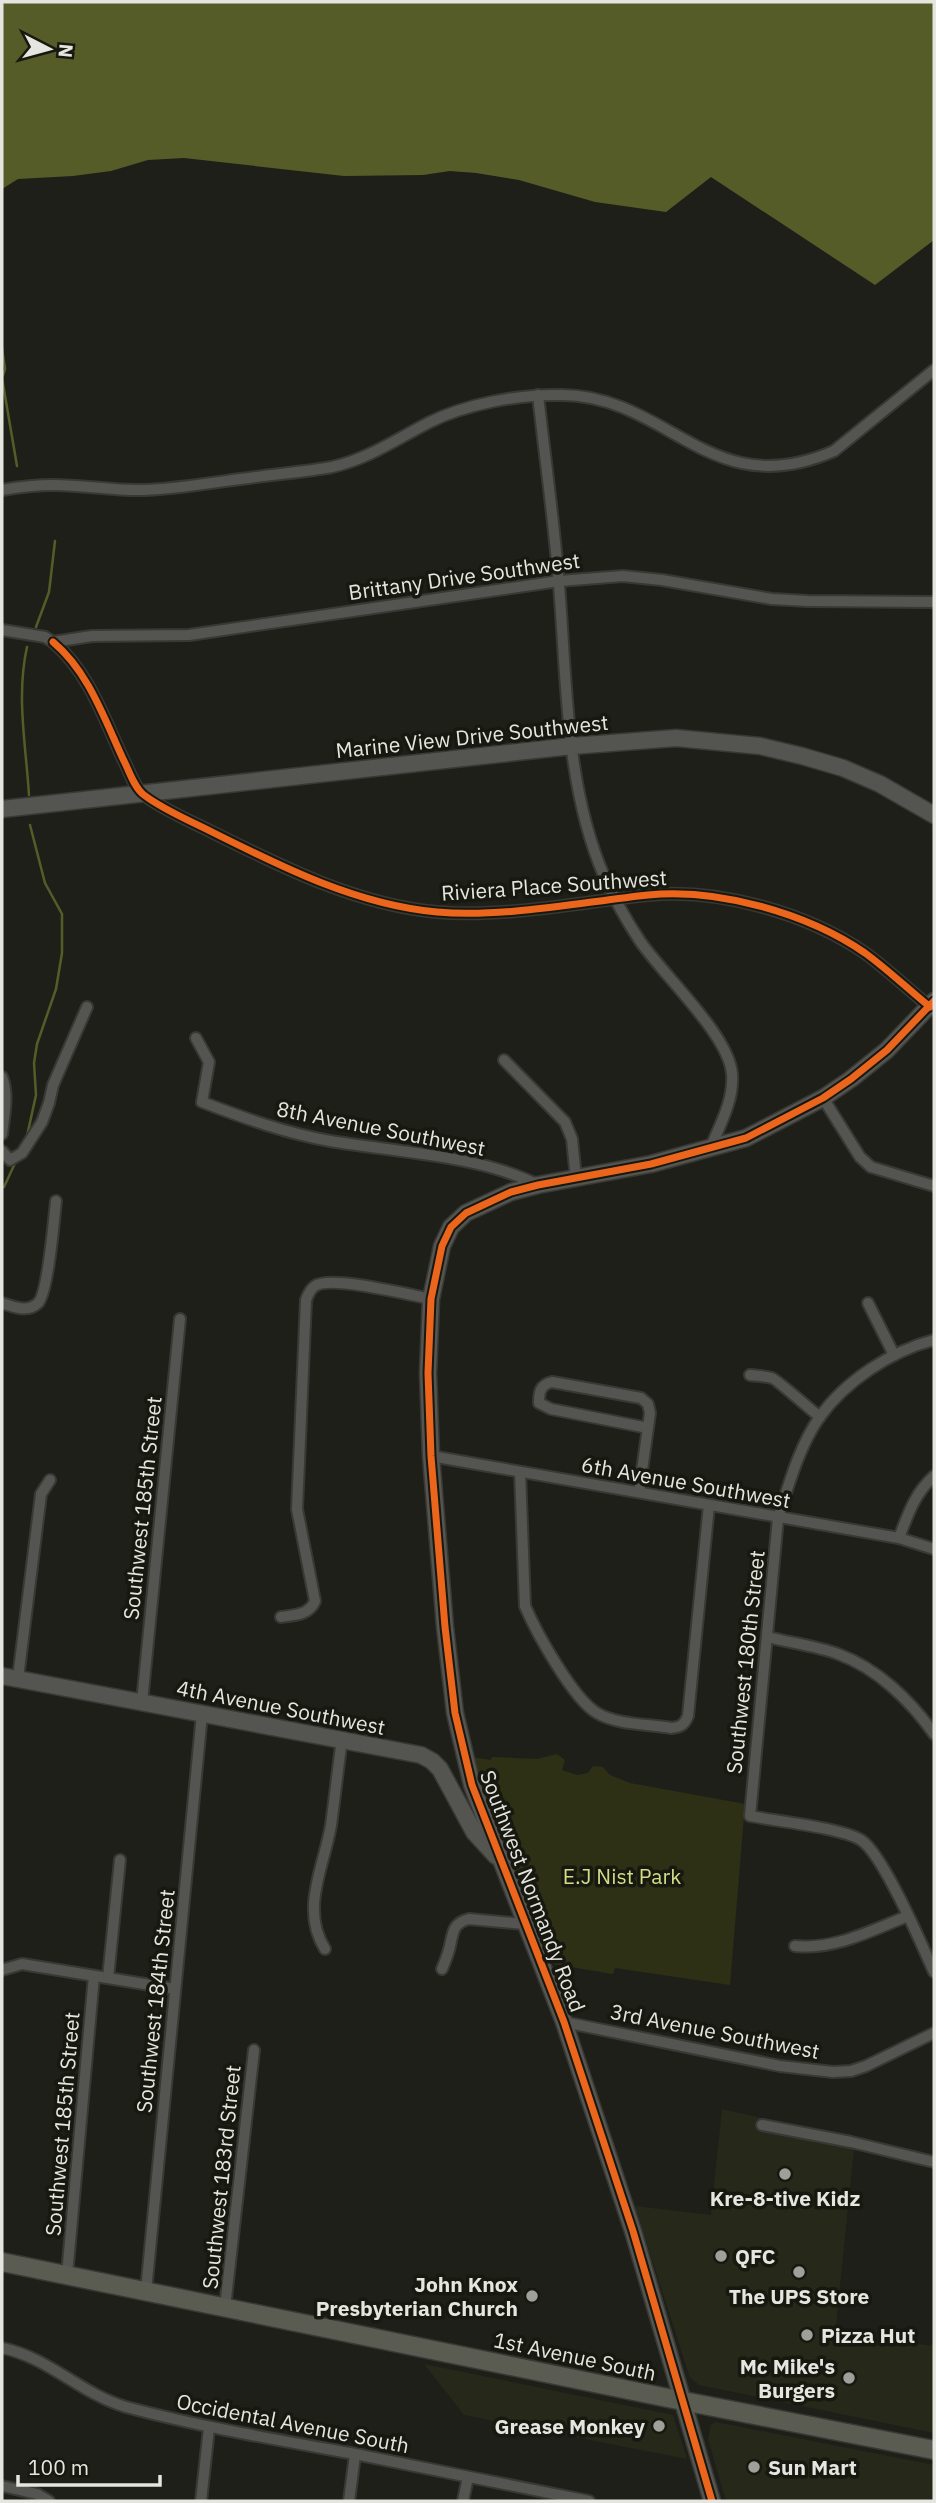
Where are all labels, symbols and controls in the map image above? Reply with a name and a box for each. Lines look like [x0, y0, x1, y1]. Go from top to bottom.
north arrow [14, 14, 84, 84]
text: N [53, 43, 79, 59]
street label: Brittany Drive Southwest [346, 546, 582, 606]
street label: Marine View Drive Southwest [334, 708, 610, 764]
street label: Riviera Place Southwest [440, 863, 668, 907]
street label: 8th Avenue Southwest [274, 1094, 488, 1162]
street label: Southwest 185th Street [116, 1395, 168, 1621]
street label: 6th Avenue Southwest [579, 1450, 793, 1514]
street label: Southwest 180th Street [719, 1549, 771, 1775]
street label: 4th Avenue Southwest [174, 1673, 388, 1741]
street label: Southwest Normandy Road [474, 1766, 592, 2016]
park label: E.J Nist Park [563, 1862, 681, 1890]
street label: Southwest 184th Street [129, 1888, 181, 2114]
street label: 3rd Avenue Southwest [608, 1997, 822, 2065]
street label: Southwest 185th Street [38, 2011, 86, 2237]
street label: Southwest 183rd Street [195, 2064, 247, 2290]
marker: Kre-8-tive Kidz [777, 2166, 793, 2182]
place label: Kre-8-tive Kidz [710, 2184, 860, 2212]
place label: QFC [735, 2242, 776, 2270]
marker: QFC [713, 2248, 729, 2264]
marker: The UPS Store [791, 2264, 807, 2280]
place label: John Knox Presbyterian Church [316, 2270, 518, 2322]
place label: The UPS Store [729, 2282, 870, 2310]
marker: John Knox Presbyterian Church [524, 2288, 540, 2304]
place label: Pizza Hut [821, 2321, 915, 2349]
street label: 1st Avenue South [491, 2325, 659, 2387]
marker: Pizza Hut [799, 2327, 815, 2343]
place label: Mc Mike's Burgers [740, 2352, 835, 2404]
marker: Mc Mike's Burgers [841, 2370, 857, 2386]
street label: Occidental Avenue South [174, 2387, 412, 2459]
place label: Grease Monkey [494, 2412, 646, 2440]
marker: Grease Monkey [651, 2418, 667, 2434]
scale bar [18, 2444, 159, 2488]
text: 100 m [28, 2453, 89, 2481]
place label: Sun Mart [768, 2453, 857, 2481]
marker: Sun Mart [746, 2459, 762, 2475]

